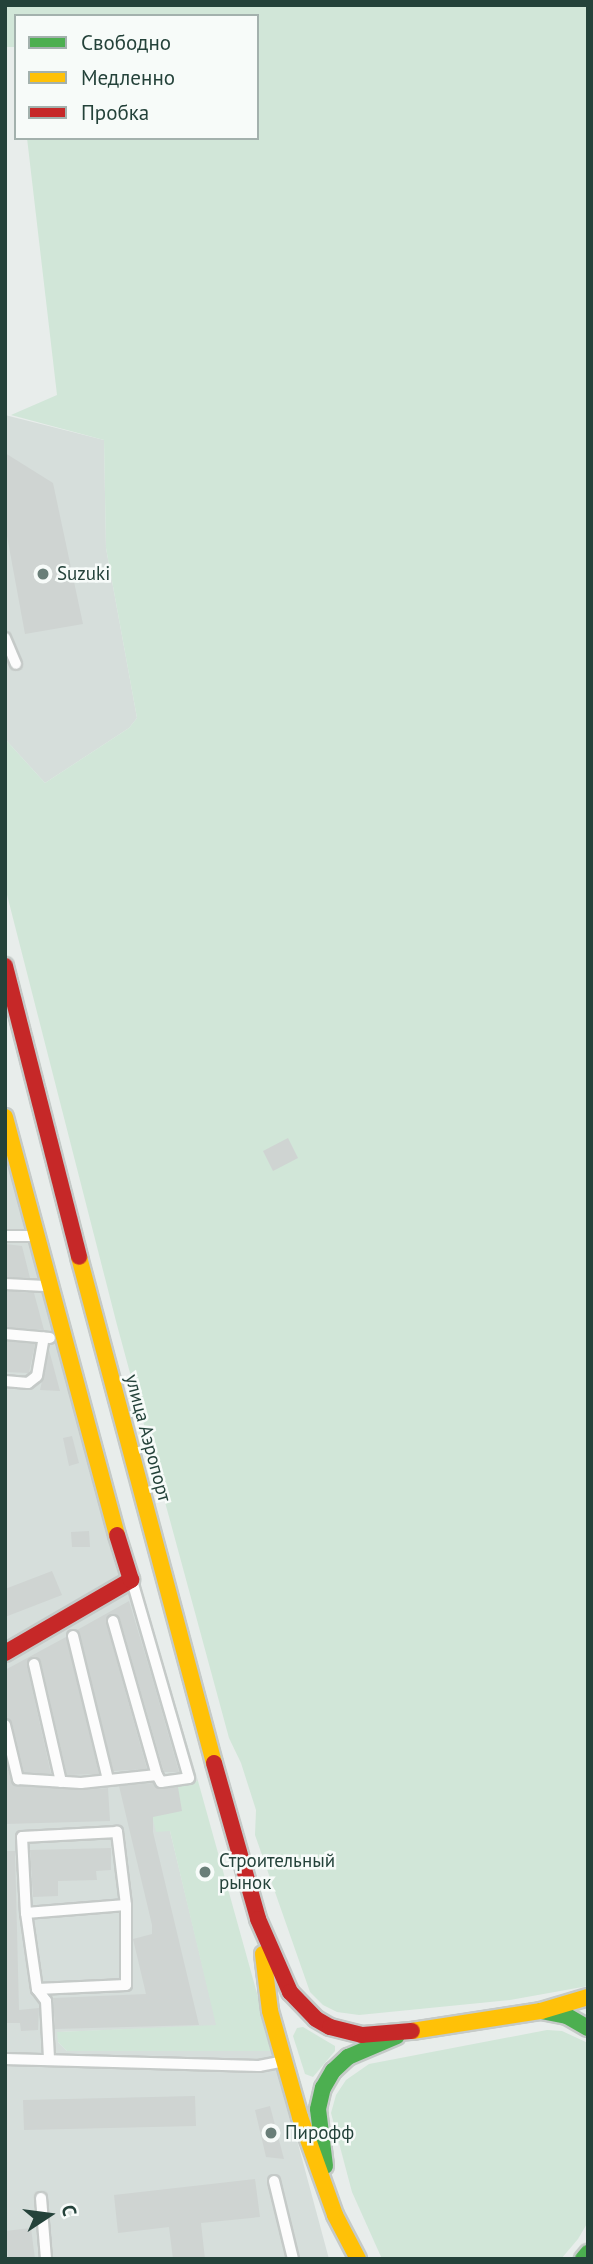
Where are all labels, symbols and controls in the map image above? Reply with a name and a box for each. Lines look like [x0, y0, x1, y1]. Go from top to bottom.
legend [14, 14, 259, 140]
text: Свободно [81, 29, 171, 56]
text: Медленно [81, 64, 175, 91]
text: Пробка [81, 99, 149, 126]
place label: Suzuki [57, 563, 110, 585]
marker: Suzuki [35, 566, 51, 582]
street label: улица Аэропорт [120, 1371, 176, 1505]
place label: Строительный рынок [219, 1850, 335, 1894]
marker: Строительный рынок [197, 1864, 213, 1880]
place label: Пирофф [285, 2122, 354, 2144]
marker: Пирофф [263, 2125, 279, 2141]
north arrow [14, 2180, 84, 2250]
text: С [57, 2202, 82, 2218]

